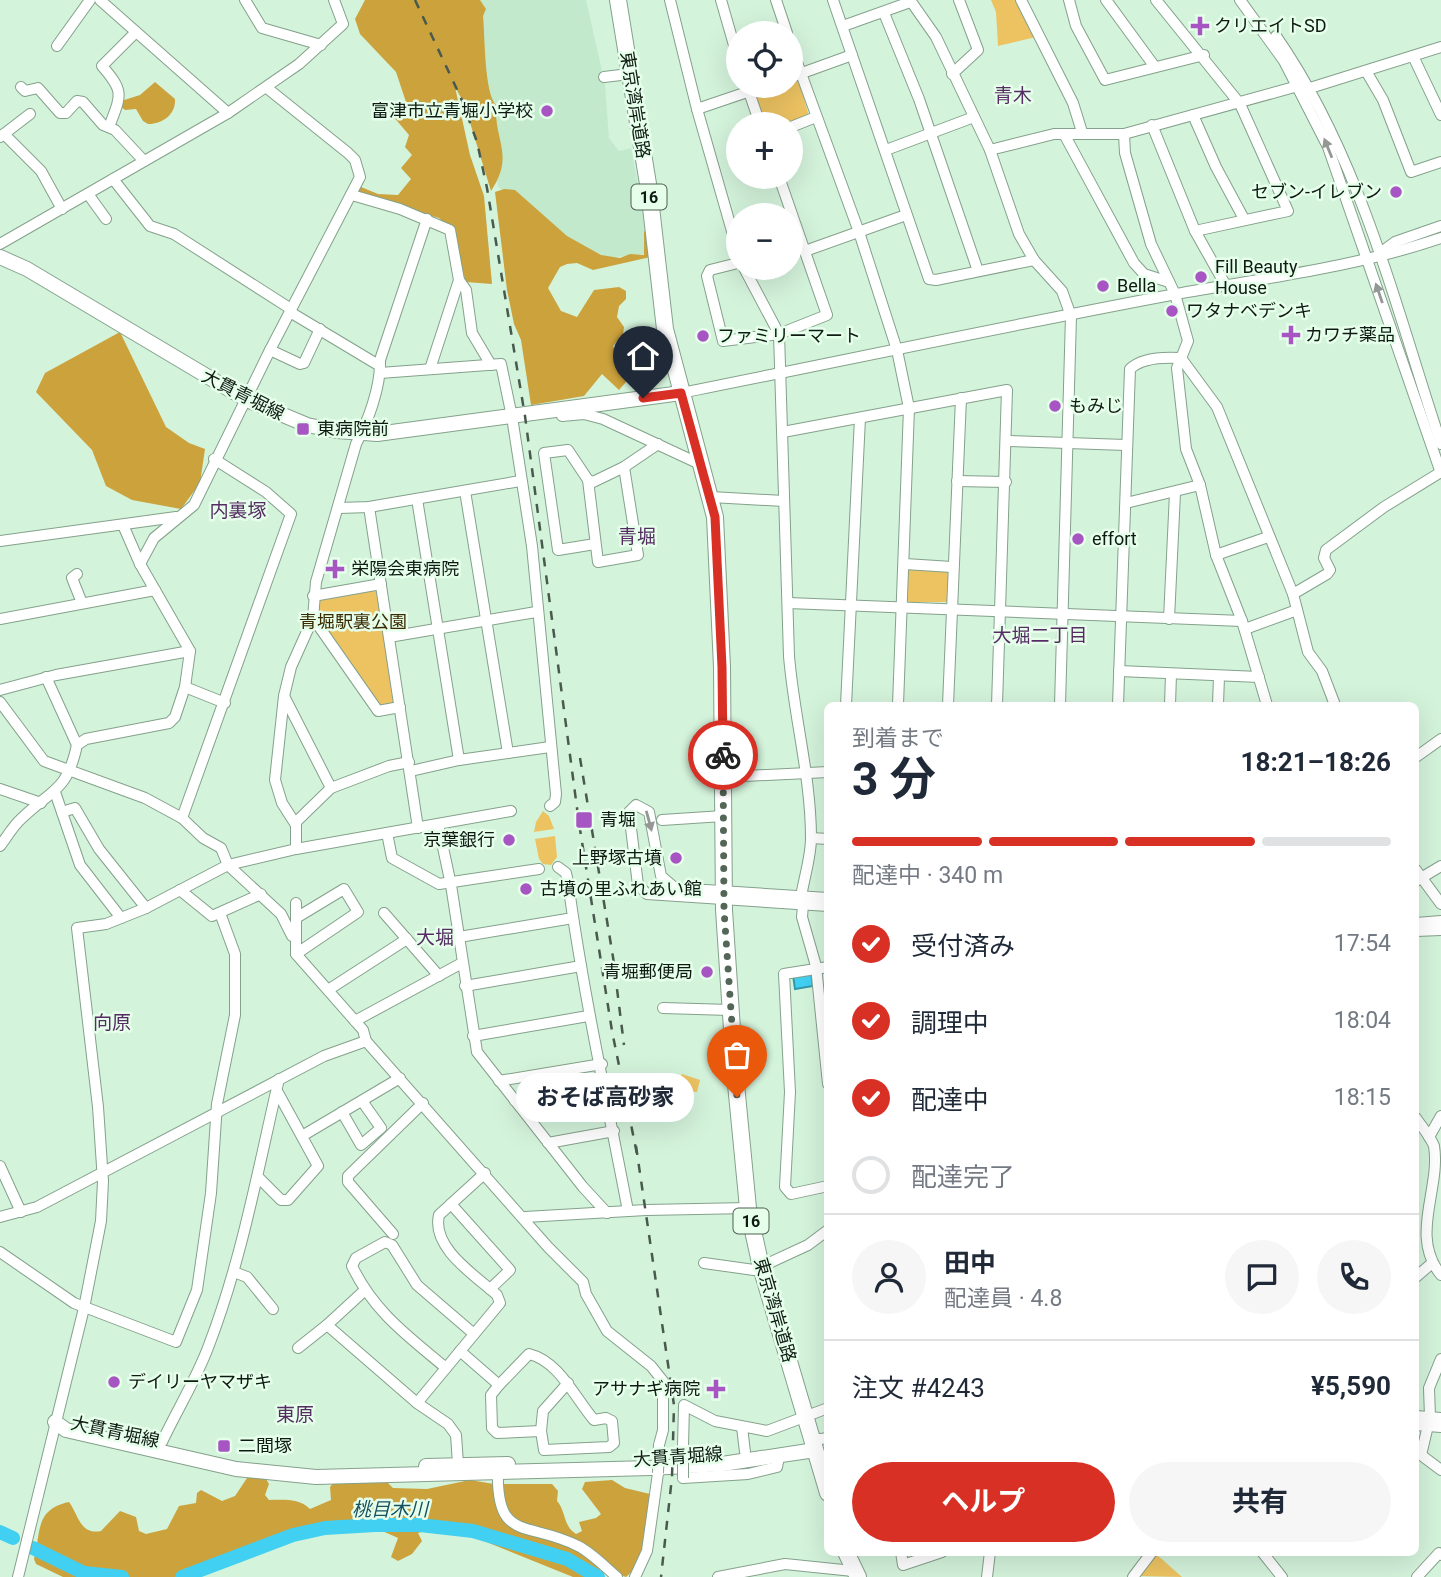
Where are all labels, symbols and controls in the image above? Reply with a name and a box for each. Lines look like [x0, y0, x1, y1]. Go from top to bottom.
place label: クリエイトSD [1214, 15, 1327, 36]
marker: クリエイトSD [1192, 18, 1208, 34]
map controls [726, 21, 803, 280]
button: locate [726, 21, 803, 98]
street label: 東京湾岸道路 [617, 50, 654, 160]
district label: 青木 [994, 84, 1032, 107]
place label: 富津市立青堀小学校 [371, 100, 533, 121]
marker: 富津市立青堀小学校 [539, 103, 555, 119]
button: + [726, 112, 803, 189]
one-way arrow [1322, 137, 1333, 158]
place label: セブン-イレブン [1251, 181, 1382, 202]
road number: 16 [632, 184, 666, 210]
marker: セブン-イレブン [1388, 184, 1404, 200]
button: − [726, 203, 803, 280]
place label: Fill Beauty House [1215, 256, 1298, 298]
marker: Fill Beauty House [1193, 269, 1209, 285]
place label: Bella [1117, 275, 1156, 296]
marker: Bella [1095, 278, 1111, 294]
one-way arrow [1373, 282, 1384, 303]
place label: ワタナベデンキ [1186, 300, 1312, 321]
marker: ワタナベデンキ [1164, 303, 1180, 319]
place label: カワチ薬品 [1305, 324, 1395, 345]
place label: ファミリーマート [717, 325, 861, 346]
pin [613, 326, 673, 398]
marker: カワチ薬品 [1283, 327, 1299, 343]
marker: ファミリーマート [695, 328, 711, 344]
icon: home [624, 337, 662, 375]
street label: 大貫青堀線 [198, 365, 288, 424]
place label: もみじ [1069, 395, 1123, 416]
marker: もみじ [1047, 398, 1063, 414]
place label: 東病院前 [317, 418, 389, 439]
marker: 東病院前 [295, 421, 311, 437]
district label: 内裏塚 [209, 499, 267, 522]
district label: 青堀 [618, 525, 656, 548]
place label: effort [1092, 528, 1137, 549]
marker: effort [1070, 531, 1086, 547]
place label: 栄陽会東病院 [351, 558, 459, 579]
marker: 栄陽会東病院 [325, 559, 345, 579]
park label: 青堀駅裏公園 [299, 611, 407, 632]
district label: 大堀二丁目 [992, 624, 1088, 647]
courier [688, 720, 758, 790]
text: 到着まで [852, 725, 944, 752]
icon: bike [704, 736, 742, 774]
text: 18:21–18:26 [1241, 747, 1391, 777]
text: 3 分 [852, 752, 936, 806]
place label: 青堀 [600, 809, 636, 830]
marker: 青堀 [574, 810, 594, 830]
one-way arrow [645, 810, 655, 831]
place label: 京葉銀行 [423, 829, 495, 850]
marker: 京葉銀行 [501, 832, 517, 848]
place label: 上野塚古墳 [572, 847, 662, 868]
marker: 上野塚古墳 [668, 850, 684, 866]
text: 配達中 · 340 m [852, 862, 1003, 889]
place label: 古墳の里ふれあい館 [540, 878, 702, 899]
marker: 古墳の里ふれあい館 [518, 881, 534, 897]
icon: check [852, 925, 890, 963]
district label: 大堀 [416, 926, 454, 949]
text: 17:54 [1334, 930, 1391, 957]
text: 受付済み [911, 931, 1015, 961]
place label: 青堀郵便局 [603, 961, 693, 982]
marker: 青堀郵便局 [699, 964, 715, 980]
icon: check [852, 1002, 890, 1040]
text: 18:04 [1334, 1007, 1391, 1034]
text: 調理中 [911, 1008, 989, 1038]
district label: 向原 [93, 1011, 131, 1034]
pin [707, 1025, 767, 1097]
icon: bag [718, 1036, 756, 1074]
callout: おそば高砂家 [516, 1072, 695, 1122]
icon: check [852, 1079, 890, 1117]
text: おそば高砂家 [536, 1084, 674, 1111]
text: 18:15 [1334, 1084, 1391, 1111]
text: 配達中 [911, 1085, 989, 1115]
text: 配達完了 [911, 1162, 1015, 1192]
road number: 16 [734, 1208, 768, 1233]
button: person [852, 1240, 926, 1314]
button: chat [1225, 1240, 1299, 1314]
button: phone [1317, 1240, 1391, 1314]
text: 田中 [944, 1248, 996, 1278]
street label: 東京湾岸道路 [751, 1255, 800, 1365]
text: 配達員 · 4.8 [944, 1285, 1062, 1312]
place label: デイリーヤマザキ [128, 1371, 272, 1392]
text: ¥5,590 [1311, 1371, 1391, 1401]
text: 注文 #4243 [852, 1373, 985, 1403]
marker: デイリーヤマザキ [106, 1374, 122, 1390]
place label: アサナギ病院 [592, 1378, 700, 1399]
marker: アサナギ病院 [706, 1379, 726, 1399]
district label: 東原 [276, 1403, 314, 1426]
street label: 大貫青堀線 [69, 1412, 161, 1451]
place label: 二間塚 [238, 1435, 292, 1456]
marker: 二間塚 [216, 1438, 232, 1454]
street label: 大貫青堀線 [632, 1443, 724, 1470]
button: ヘルプ [852, 1462, 1115, 1542]
button: 共有 [1129, 1462, 1391, 1542]
water label: 桃目木川 [352, 1498, 430, 1521]

